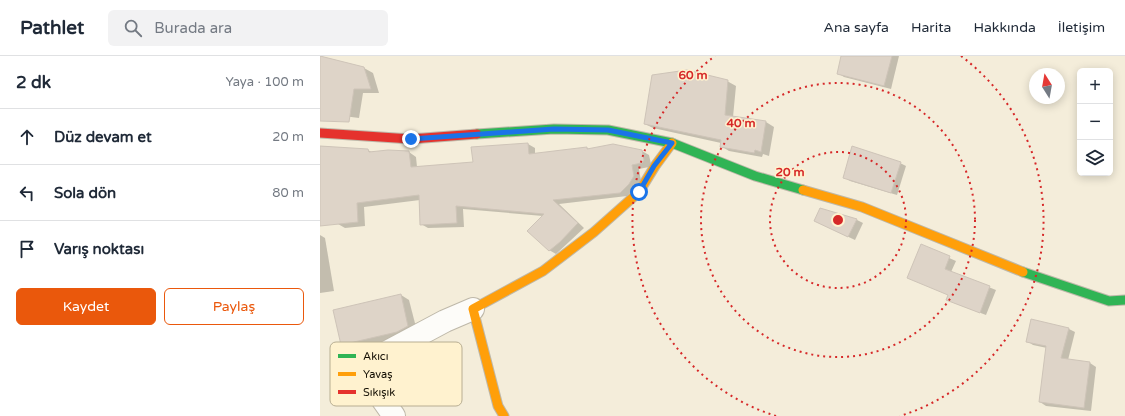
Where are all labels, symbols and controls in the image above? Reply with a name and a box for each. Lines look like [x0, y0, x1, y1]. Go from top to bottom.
search box [108, 10, 388, 46]
text: Pathlet [20, 17, 84, 39]
icon: search [122, 17, 144, 39]
text: Burada ara [154, 19, 232, 37]
text: Ana sayfa [824, 19, 889, 36]
text: Harita [911, 19, 951, 36]
text: Hakkında [973, 19, 1036, 36]
text: İletişim [1058, 19, 1105, 36]
text: 60 m [678, 68, 708, 82]
north arrow [1029, 68, 1065, 104]
map controls [1077, 68, 1113, 176]
button: + [1077, 68, 1113, 104]
text: 2 dk [16, 72, 51, 93]
text: Yaya · 100 m [225, 74, 304, 90]
button: − [1077, 104, 1113, 140]
text: 40 m [726, 116, 756, 130]
icon: ahead [16, 126, 38, 148]
text: Düz devam et [54, 128, 152, 146]
text: 20 m [272, 129, 304, 145]
route end [402, 130, 420, 148]
button: layers [1077, 140, 1113, 176]
text: 20 m [775, 165, 805, 179]
icon: left [16, 182, 38, 204]
route start [630, 183, 648, 201]
text: Sola dön [54, 184, 116, 202]
text: 80 m [272, 185, 304, 201]
centre of rings [831, 213, 845, 227]
icon: arrive [16, 238, 38, 260]
text: Varış noktası [54, 240, 144, 258]
button: Kaydet [16, 288, 156, 325]
button: Paylaş [164, 288, 304, 325]
legend [330, 342, 462, 406]
text: Akıcı [363, 350, 388, 363]
text: Yavaş [363, 368, 392, 381]
text: Sıkışık [363, 386, 395, 399]

